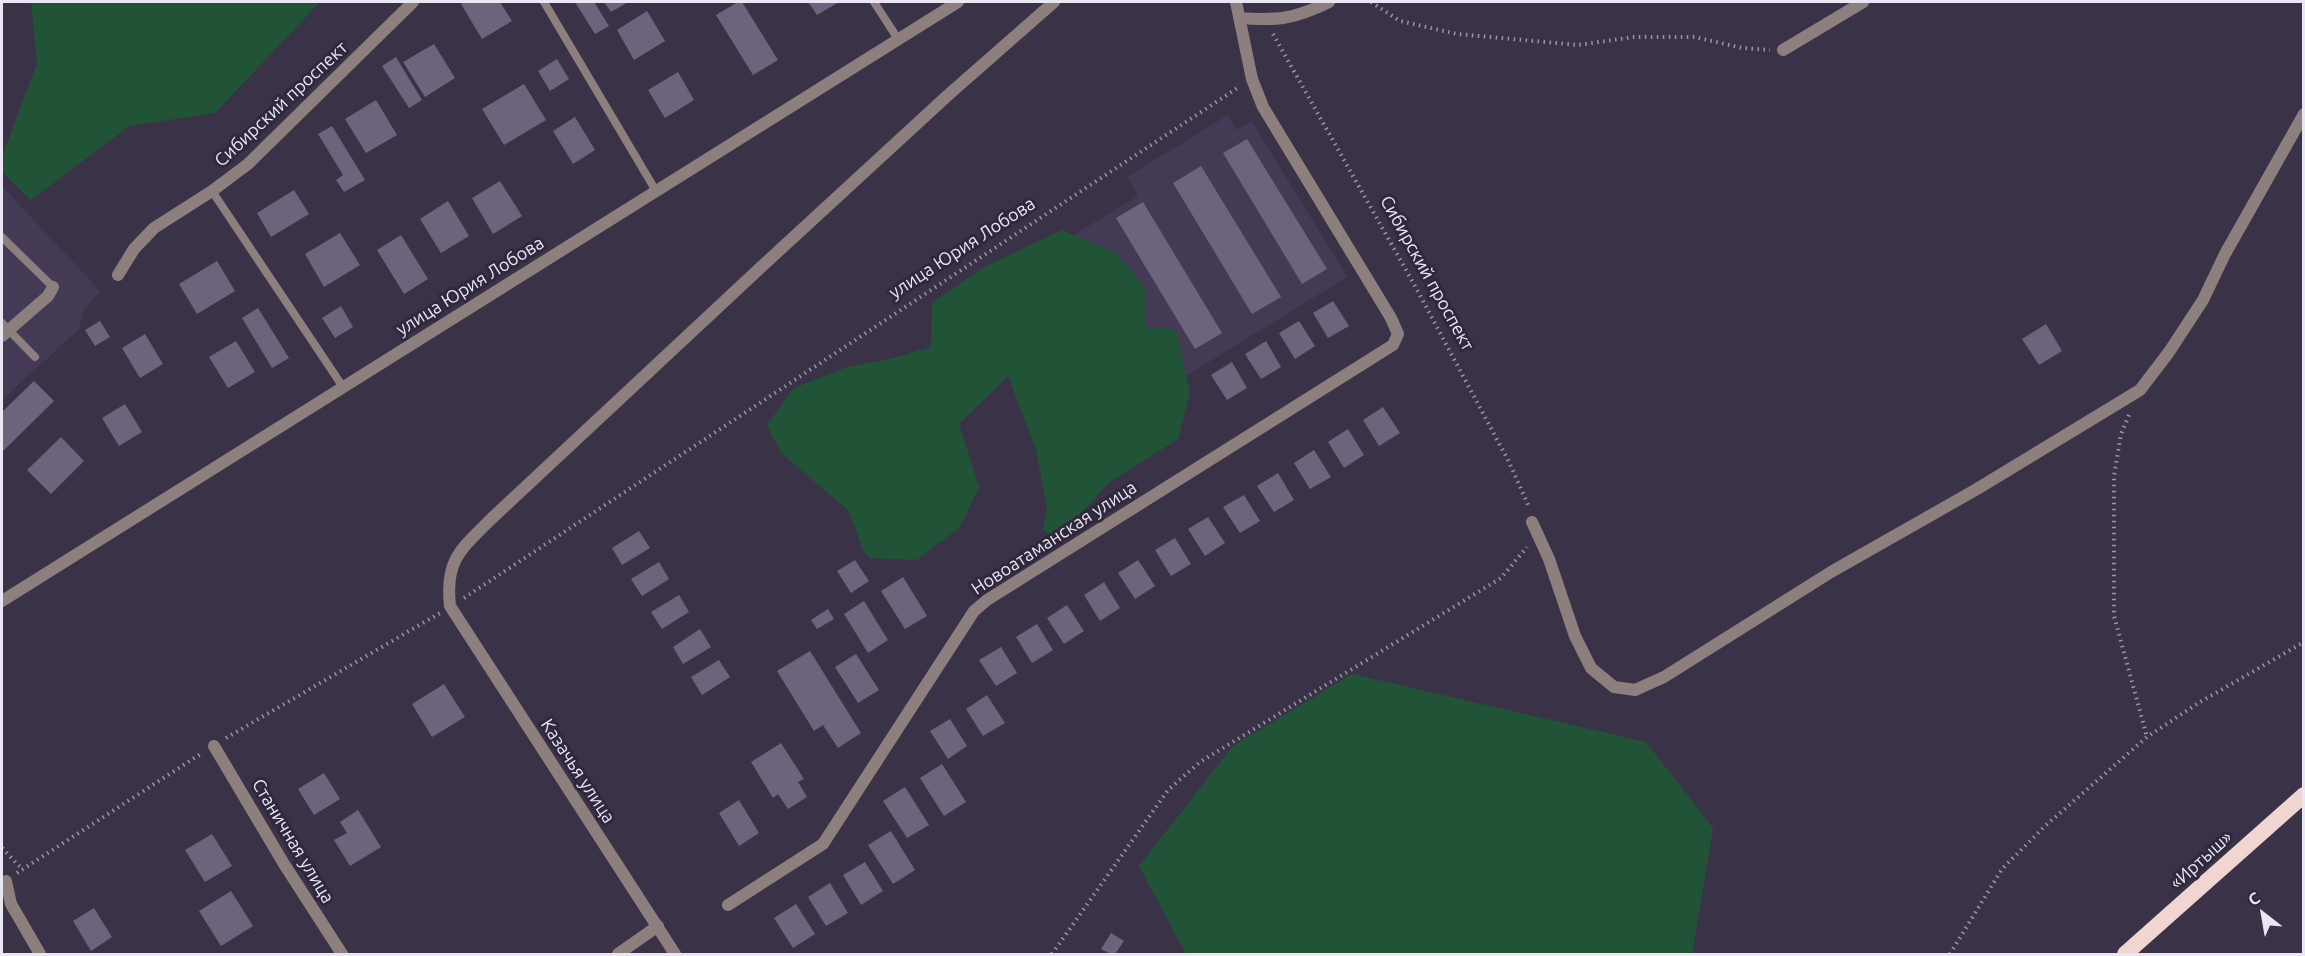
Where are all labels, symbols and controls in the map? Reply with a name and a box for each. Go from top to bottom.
street label: Сибирский проспект [210,37,352,171]
street label: Сибирский проспект [1375,192,1479,354]
street label: улица Юрия Лобова [885,193,1039,303]
street label: улица Юрия Лобова [392,232,548,340]
street label: Новоатаманская улица [967,476,1141,600]
street label: Казачья улица [536,715,620,827]
street label: Станичная улица [247,775,339,907]
street label: «Иртыш» [2165,826,2237,894]
north arrow [2233,884,2293,944]
text: С [2245,888,2263,909]

